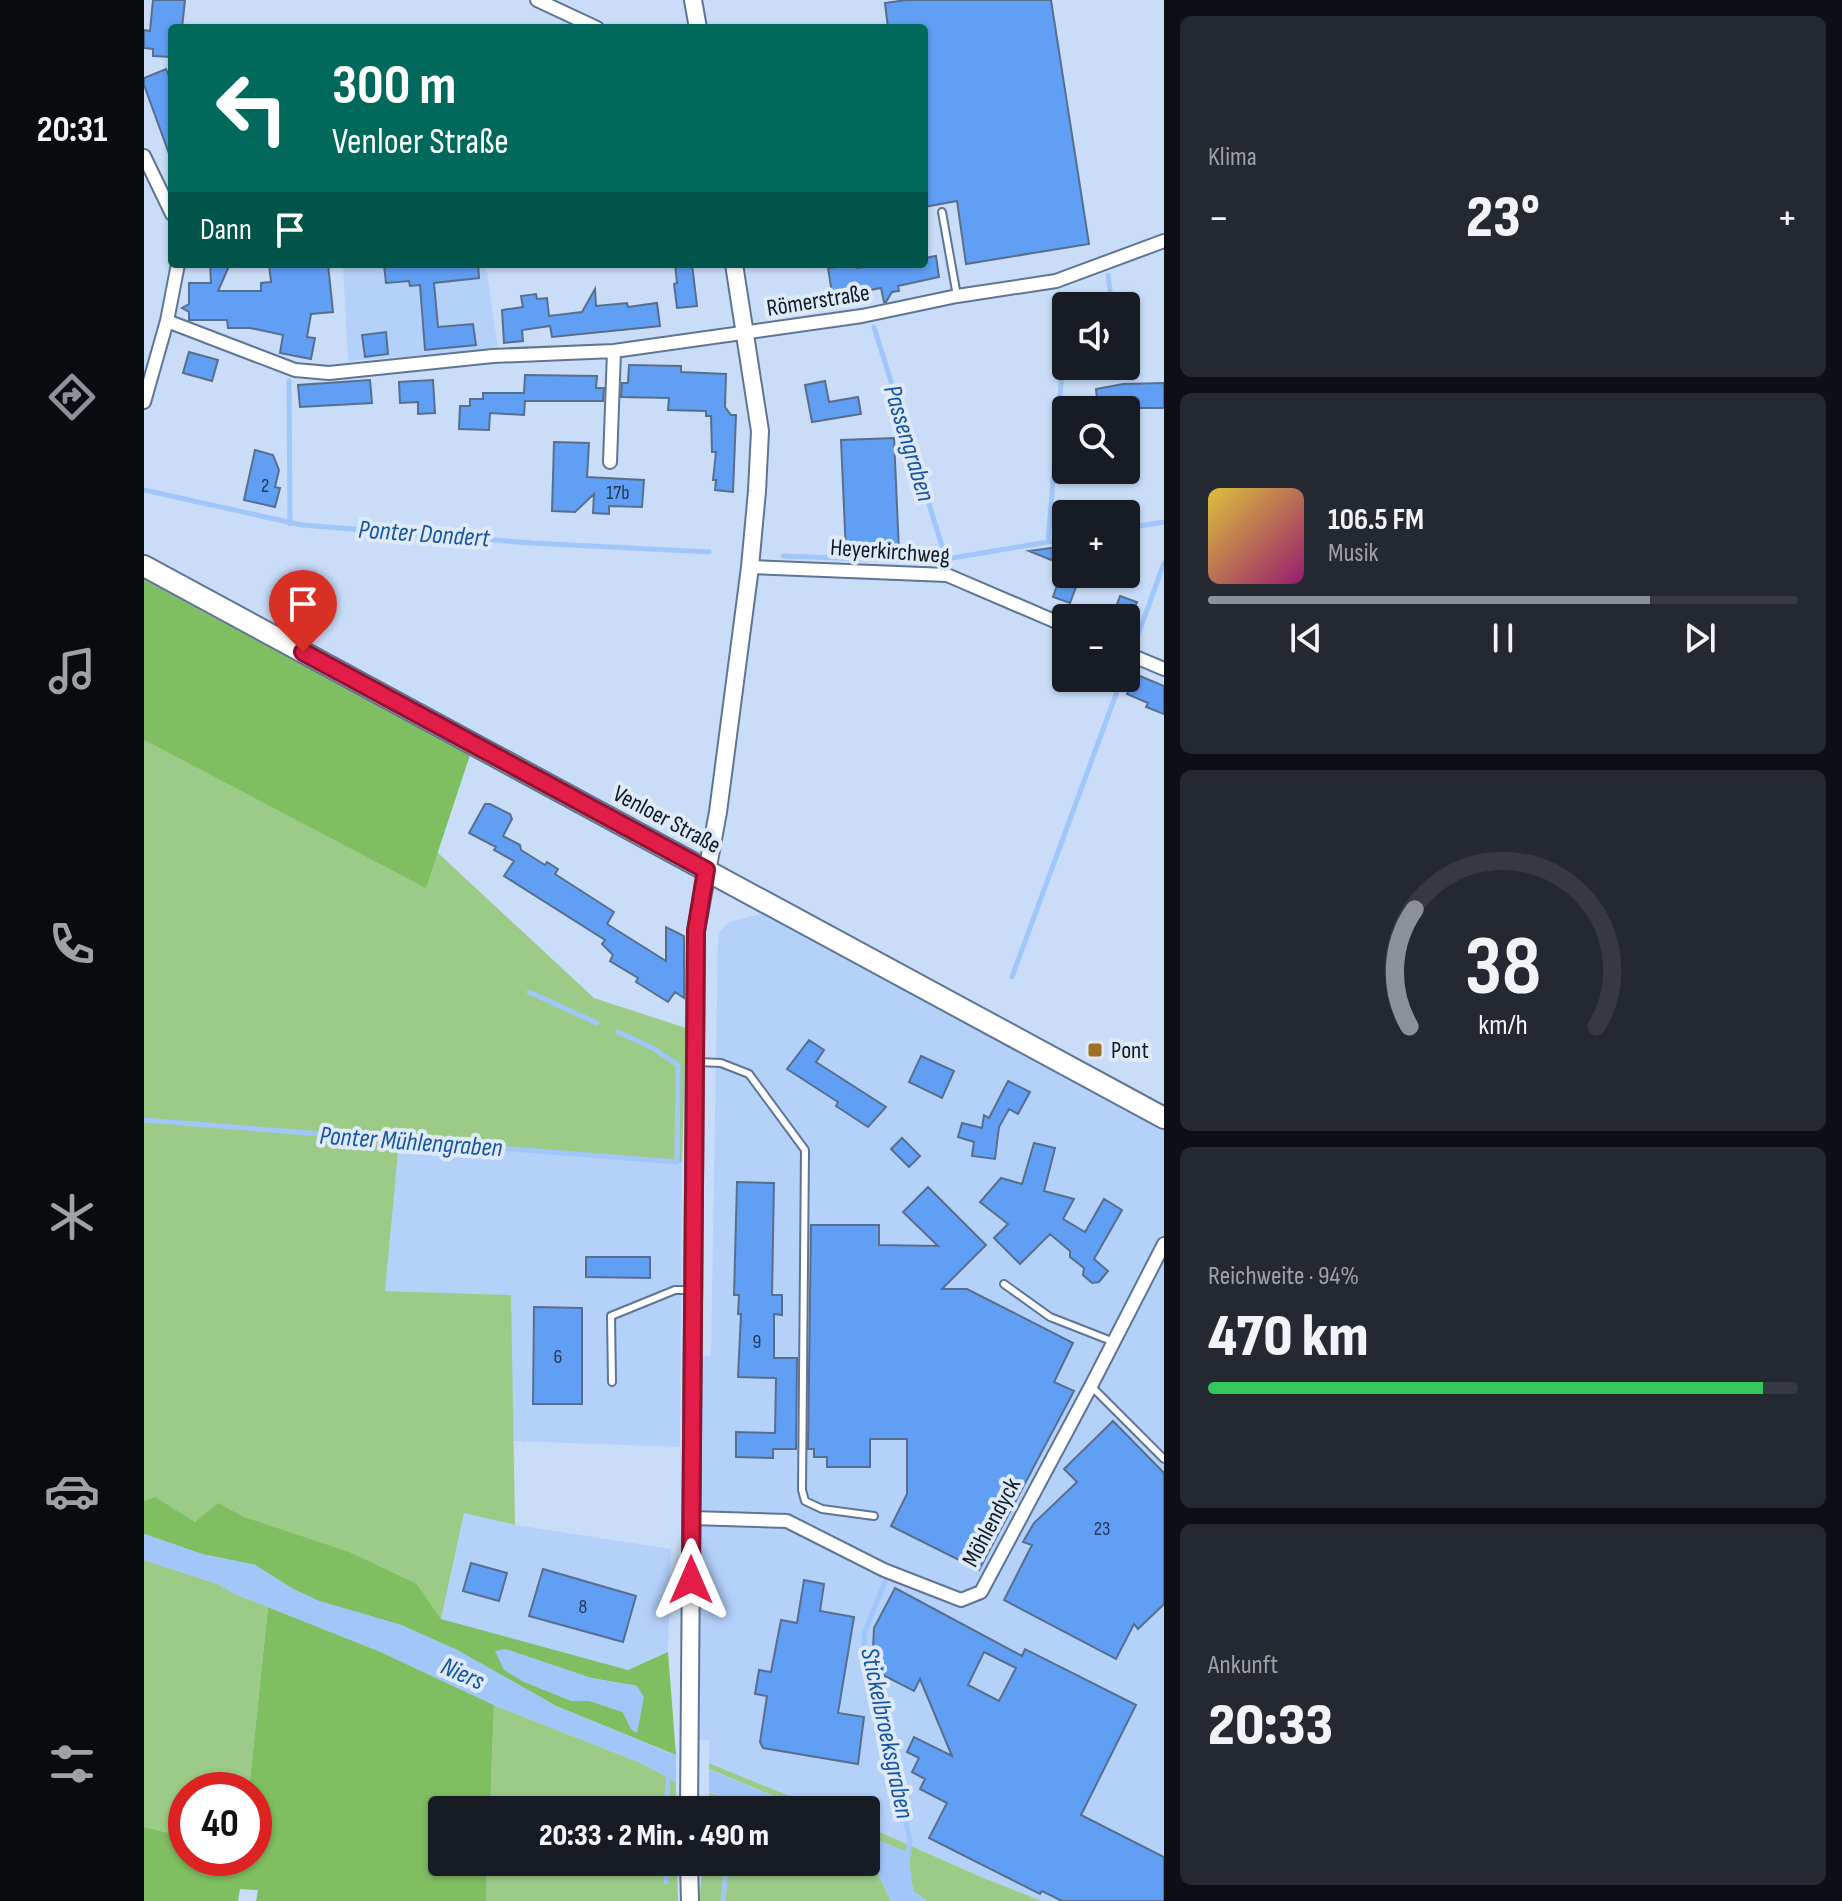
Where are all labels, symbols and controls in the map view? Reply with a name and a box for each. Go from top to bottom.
text: 300 m [332,53,456,120]
icon: left [200,56,304,160]
text: 20:31 [37,109,107,152]
text: Venloer Straße [332,121,509,164]
text: Klima [1208,142,1257,173]
text: 23° [1466,182,1540,254]
text: − [1208,192,1230,245]
text: + [1776,192,1798,245]
icon: arrive [268,208,312,252]
text: Dann [200,212,252,248]
street label: Römerstraße [765,278,872,323]
map controls [1052,292,1140,692]
button: sound [1052,292,1140,380]
icon: directions [44,369,100,425]
water label: Passengraben [876,382,941,505]
button: search [1052,396,1140,484]
house number: 2 [261,474,269,498]
house number: 17b [606,481,630,505]
button: + [1052,500,1140,588]
text: 106.5 FM [1328,502,1424,538]
water label: Ponter Dondert [357,514,492,555]
street label: Heyerkirchweg [829,533,951,570]
text: Musik [1328,538,1378,569]
pin [269,570,337,652]
icon: arrive [281,582,325,626]
button: − [1052,604,1140,692]
icon: previous [1284,616,1328,660]
icon: pause [1481,616,1525,660]
icon: next [1678,616,1722,660]
icon: music [44,643,100,699]
street label: Venloer Straße [608,779,726,860]
icon: phone [44,916,100,972]
text: 38 [1465,917,1541,1017]
text: km/h [1478,1008,1528,1043]
place label: Pont [1111,1036,1149,1065]
marker: Pont [1086,1041,1104,1059]
water label: Ponter Mühlengraben [318,1121,504,1164]
icon: climate [44,1189,100,1245]
text: Reichweite · 94% [1208,1261,1359,1292]
text: 470 km [1208,1301,1369,1373]
house number: 9 [753,1330,761,1354]
house number: 6 [554,1345,562,1369]
icon: car [44,1463,100,1519]
street label: Möhlendyck [956,1473,1027,1572]
house number: 23 [1094,1517,1110,1541]
position arrow [649,1538,733,1622]
house number: 8 [579,1595,587,1619]
water label: Stickelbroeksgraben [853,1645,920,1822]
text: Ankunft [1208,1650,1278,1681]
water label: Niers [436,1651,489,1698]
text: 20:33 [1208,1690,1333,1762]
icon: filters [44,1736,100,1792]
speed limit sign: 40 [168,1772,272,1876]
text: 20:33 · 2 Min. · 490 m [539,1818,769,1854]

